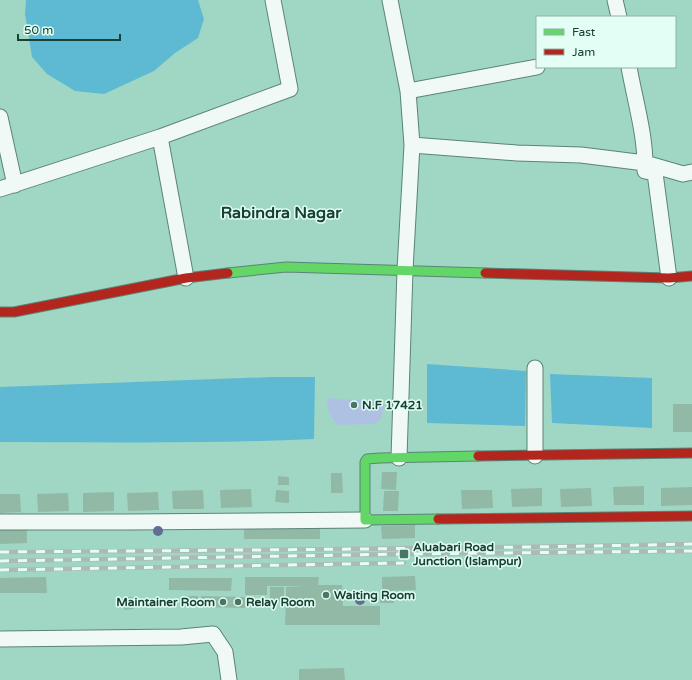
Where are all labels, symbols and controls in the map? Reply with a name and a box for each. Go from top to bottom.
scale bar [18,16,120,42]
legend [536,16,676,68]
text: 50 m [24,23,53,37]
text: Fast [572,25,596,39]
text: Jam [572,45,595,59]
district label: Rabindra Nagar [221,203,342,223]
place label: N.F 17421 [362,398,423,412]
marker: N.F 17421 [349,400,359,410]
place label: Aluabari Road Junction (Islampur) [412,540,522,569]
marker: Aluabari Road Junction (Islampur) [398,548,410,560]
place label: Waiting Room [334,588,415,603]
marker: Waiting Room [321,590,331,600]
place label: Maintainer Room [116,595,215,609]
place label: Relay Room [246,595,315,610]
marker: Maintainer Room [218,597,228,607]
marker: Relay Room [233,597,243,607]

